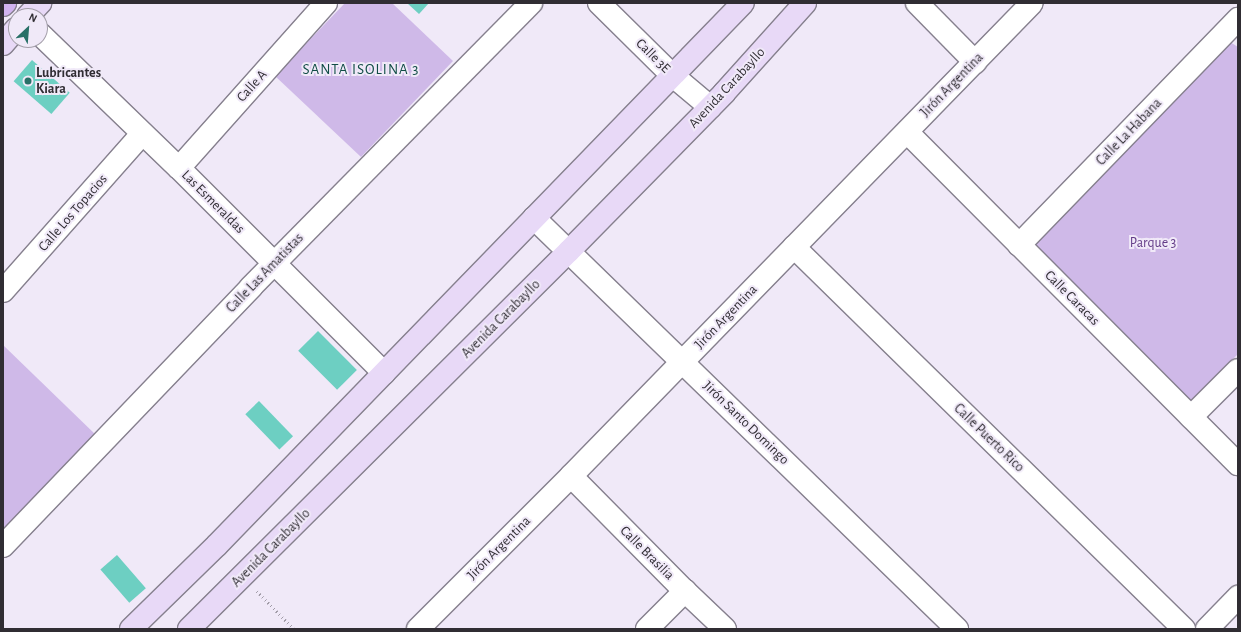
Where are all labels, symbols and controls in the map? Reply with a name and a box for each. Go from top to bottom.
north arrow [8,8,48,48]
text: N [27,11,39,24]
street label: Calle 3E [632,35,674,77]
street label: Avenida Carabayllo [685,44,769,132]
street label: Jirón Argentina [917,49,987,121]
district label: SANTA ISOLINA 3 [303,61,419,79]
place label: Lubricantes Kiara [36,65,101,98]
street label: Calle A [233,66,271,106]
marker: Lubricantes Kiara [23,76,33,86]
street label: Calle La Habana [1093,95,1165,169]
street label: Las Esmeraldas [178,167,248,237]
street label: Calle Los Topacios [35,171,111,255]
street label: Calle Las Amatistas [223,230,307,316]
park label: Parque 3 [1130,235,1176,251]
street label: Calle Caracas [1041,267,1103,329]
street label: Avenida Carabayllo [458,276,544,362]
street label: Jirón Argentina [691,281,761,353]
street label: Jirón Santo Domingo [699,378,793,468]
street label: Calle Puerto Rico [950,400,1028,476]
street label: Avenida Carabayllo [228,505,314,591]
street label: Jirón Argentina [464,513,534,583]
street label: Calle Brasilia [616,522,678,584]

